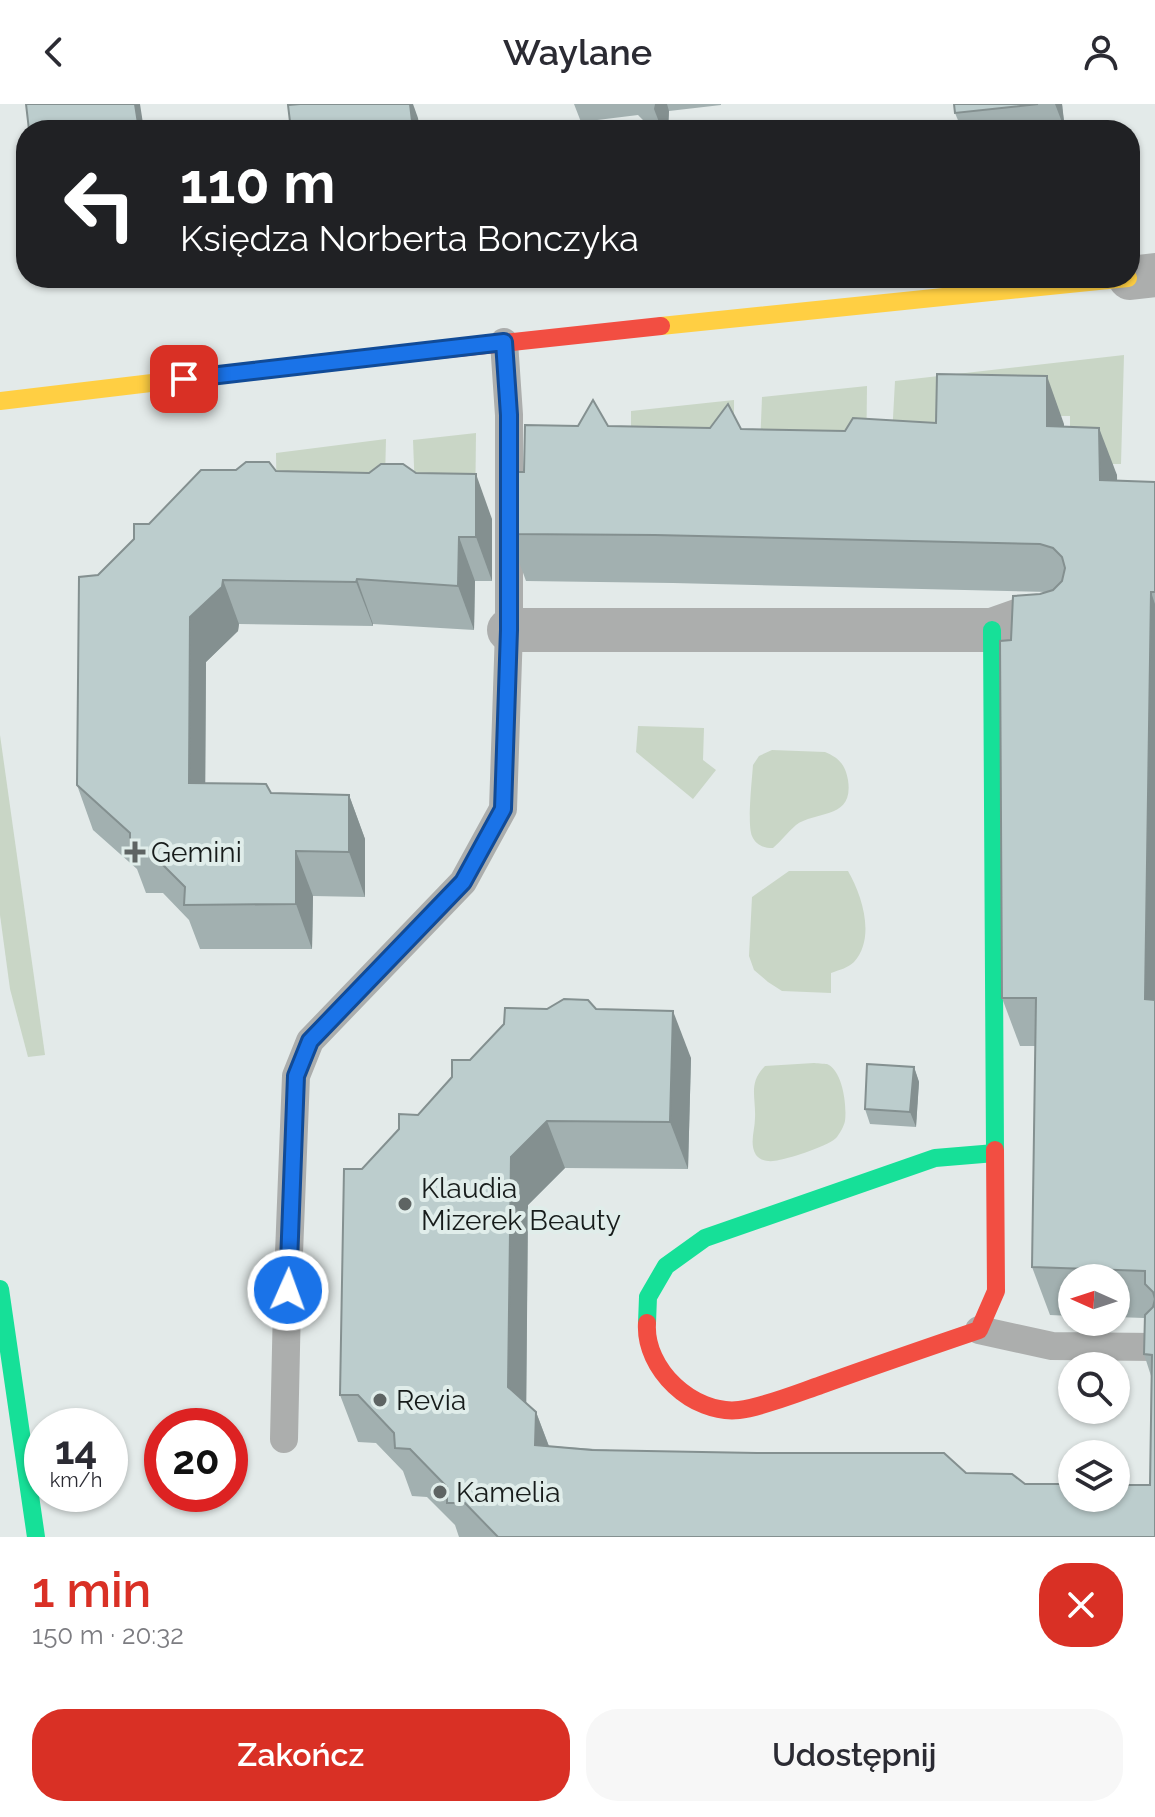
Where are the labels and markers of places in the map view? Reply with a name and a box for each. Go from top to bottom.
pin [150,345,218,413]
place label: Gemini [151,836,242,869]
marker: Gemini [126,843,144,861]
place label: Klaudia Mizerek Beauty [421,1172,621,1237]
marker: Klaudia Mizerek Beauty [396,1195,414,1213]
place label: Revia [396,1384,466,1417]
marker: Revia [371,1391,389,1409]
place label: Kamelia [456,1476,560,1509]
marker: Kamelia [431,1483,449,1501]

